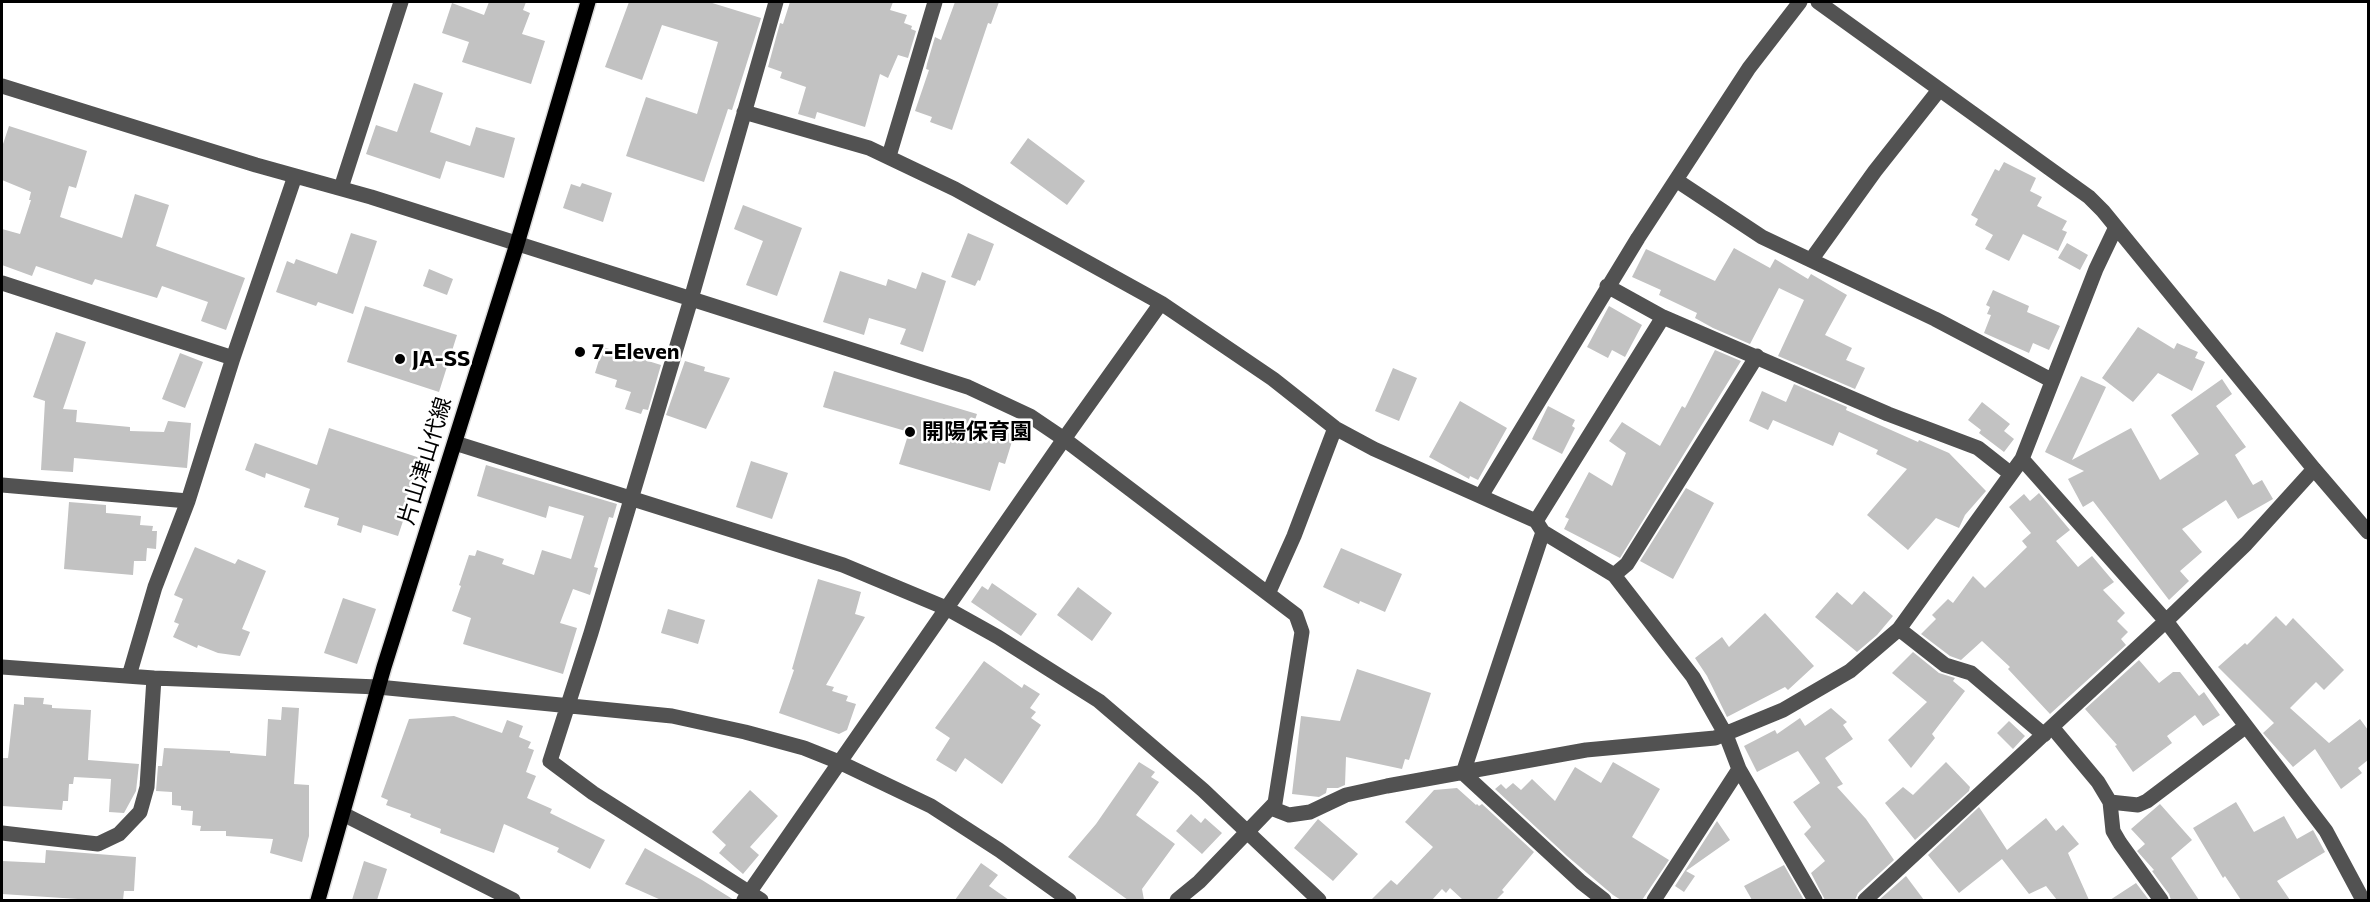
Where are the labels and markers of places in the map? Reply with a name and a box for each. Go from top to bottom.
place label: 7-Eleven [592,339,680,365]
marker: 7-Eleven [573,345,587,359]
place label: JA-SS [412,346,470,372]
marker: JA-SS [393,352,407,366]
place label: 開陽保育園 [922,419,1032,445]
marker: 開陽保育園 [903,425,917,439]

